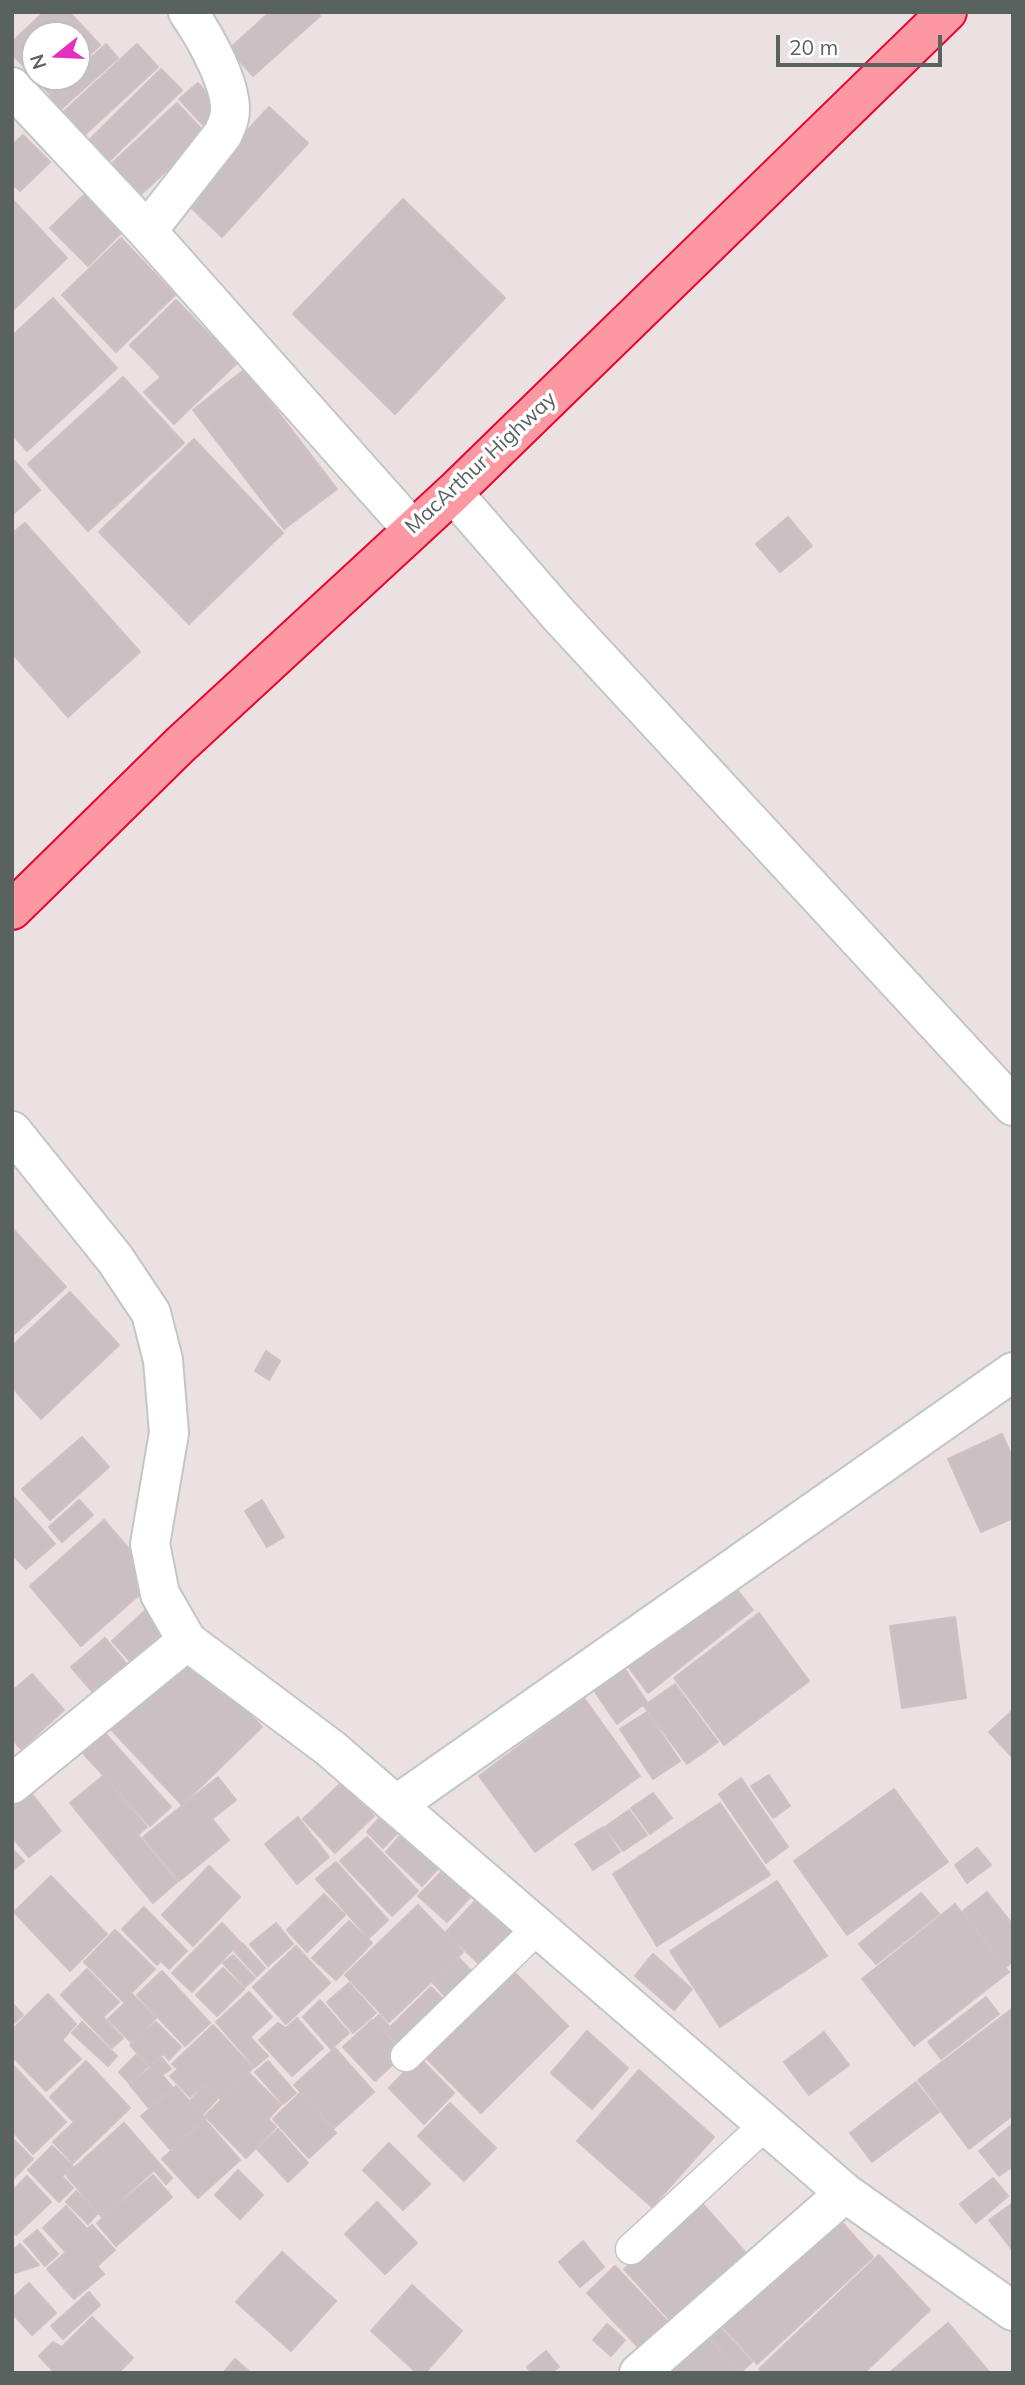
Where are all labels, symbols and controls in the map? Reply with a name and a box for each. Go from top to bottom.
north arrow [21,21,91,91]
scale bar [780,21,946,65]
text: 20 m [789,34,838,60]
text: N [24,51,52,72]
street label: MacArthur Highway [400,387,562,539]

